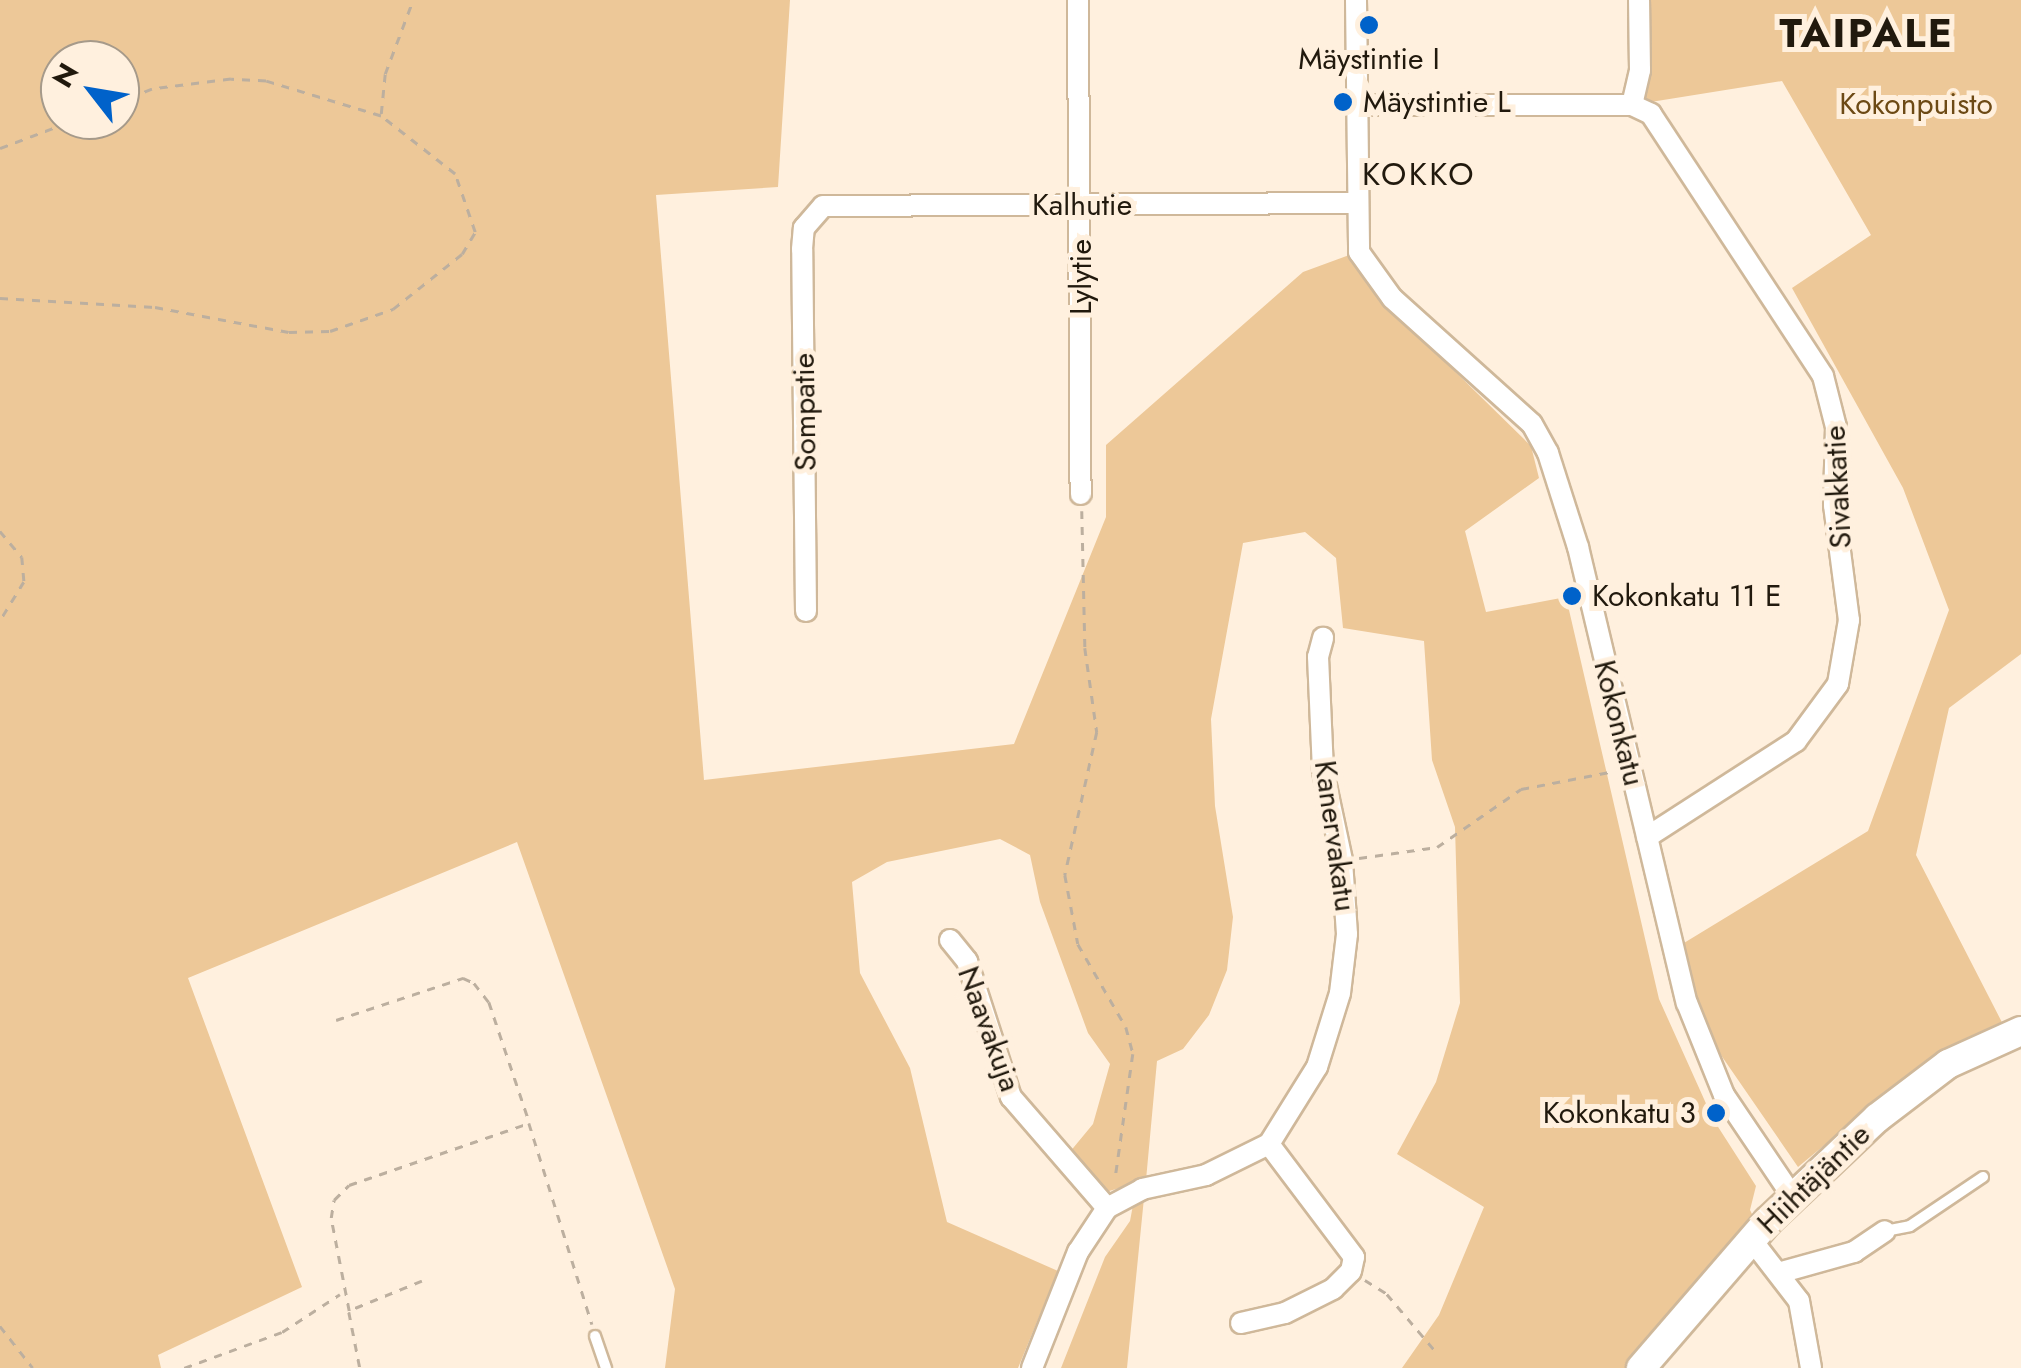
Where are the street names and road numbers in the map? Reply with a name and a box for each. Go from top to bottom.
street label: Kalhutie [1032,187,1132,223]
street label: Lylytie [1063,239,1099,315]
street label: Sompatie [786,353,824,471]
street label: Sivakkatie [1817,425,1859,549]
street label: Kokonkatu [1586,657,1652,789]
street label: Kanervakatu [1307,758,1363,914]
street label: Naavakuja [950,962,1028,1096]
street label: Hiihtäjäntie [1750,1116,1878,1242]

